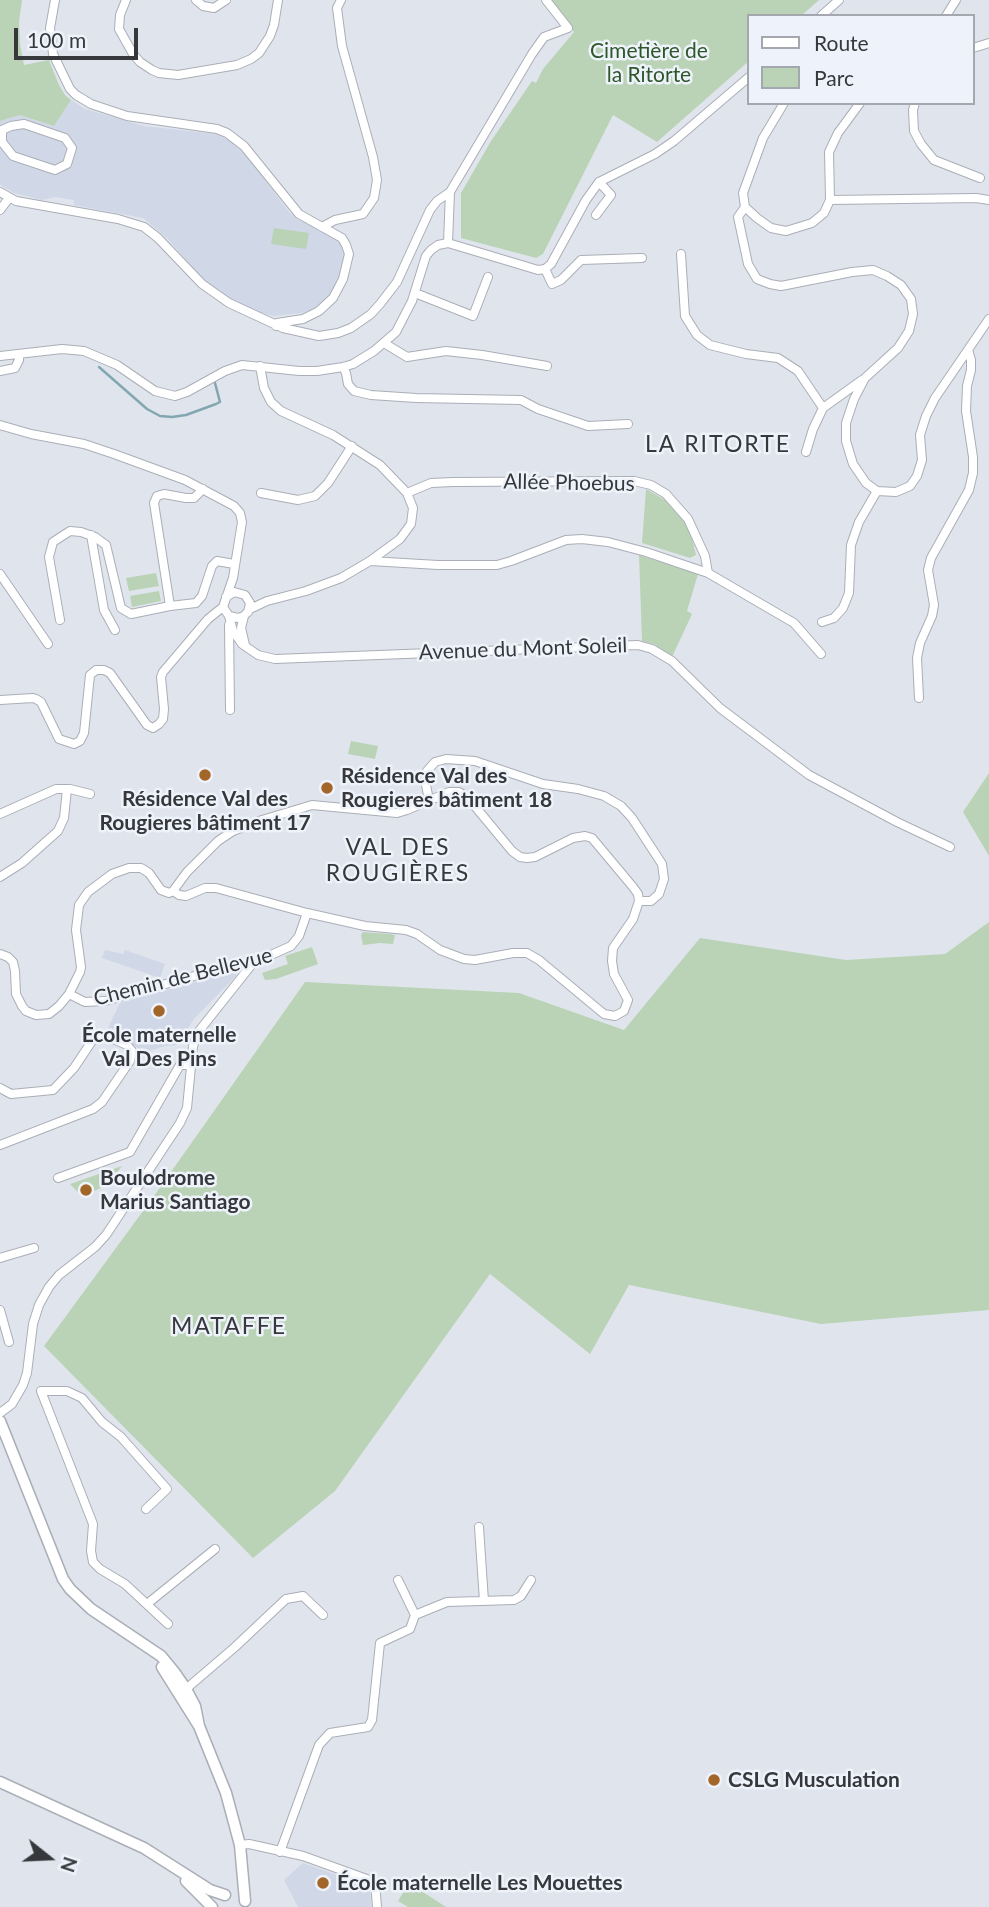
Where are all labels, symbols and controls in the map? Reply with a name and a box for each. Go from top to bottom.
scale bar [18,14,142,58]
legend [748,14,975,105]
text: 100 m [27,27,86,52]
text: Route [814,30,869,55]
park label: Cimetière de la Ritorte [590,38,708,88]
text: Parc [814,65,854,90]
district label: LA RITORTE [646,431,790,459]
street label: Allée Phoebus [503,469,635,497]
street label: Avenue du Mont Soleil [418,633,628,665]
place label: Résidence Val des Rougieres bâtiment 18 [341,763,552,813]
marker: Résidence Val des Rougieres bâtiment 17 [197,767,213,783]
marker: Résidence Val des Rougieres bâtiment 18 [319,780,335,796]
place label: Résidence Val des Rougieres bâtiment 17 [99,786,311,836]
district label: VAL DES ROUGIÈRES [327,834,469,888]
street label: Chemin de Bellevue [91,943,275,1011]
marker: École maternelle Val Des Pins [151,1003,167,1019]
place label: École maternelle Val Des Pins [82,1022,236,1072]
place label: Boulodrome Marius Santiago [100,1165,250,1215]
marker: Boulodrome Marius Santiago [78,1182,94,1198]
district label: MATAFFE [172,1313,286,1341]
place label: CSLG Musculation [728,1767,900,1793]
marker: CSLG Musculation [706,1772,722,1788]
north arrow [14,1823,84,1893]
text: N [56,1854,83,1875]
place label: École maternelle Les Mouettes [337,1870,622,1896]
marker: École maternelle Les Mouettes [315,1875,331,1891]

